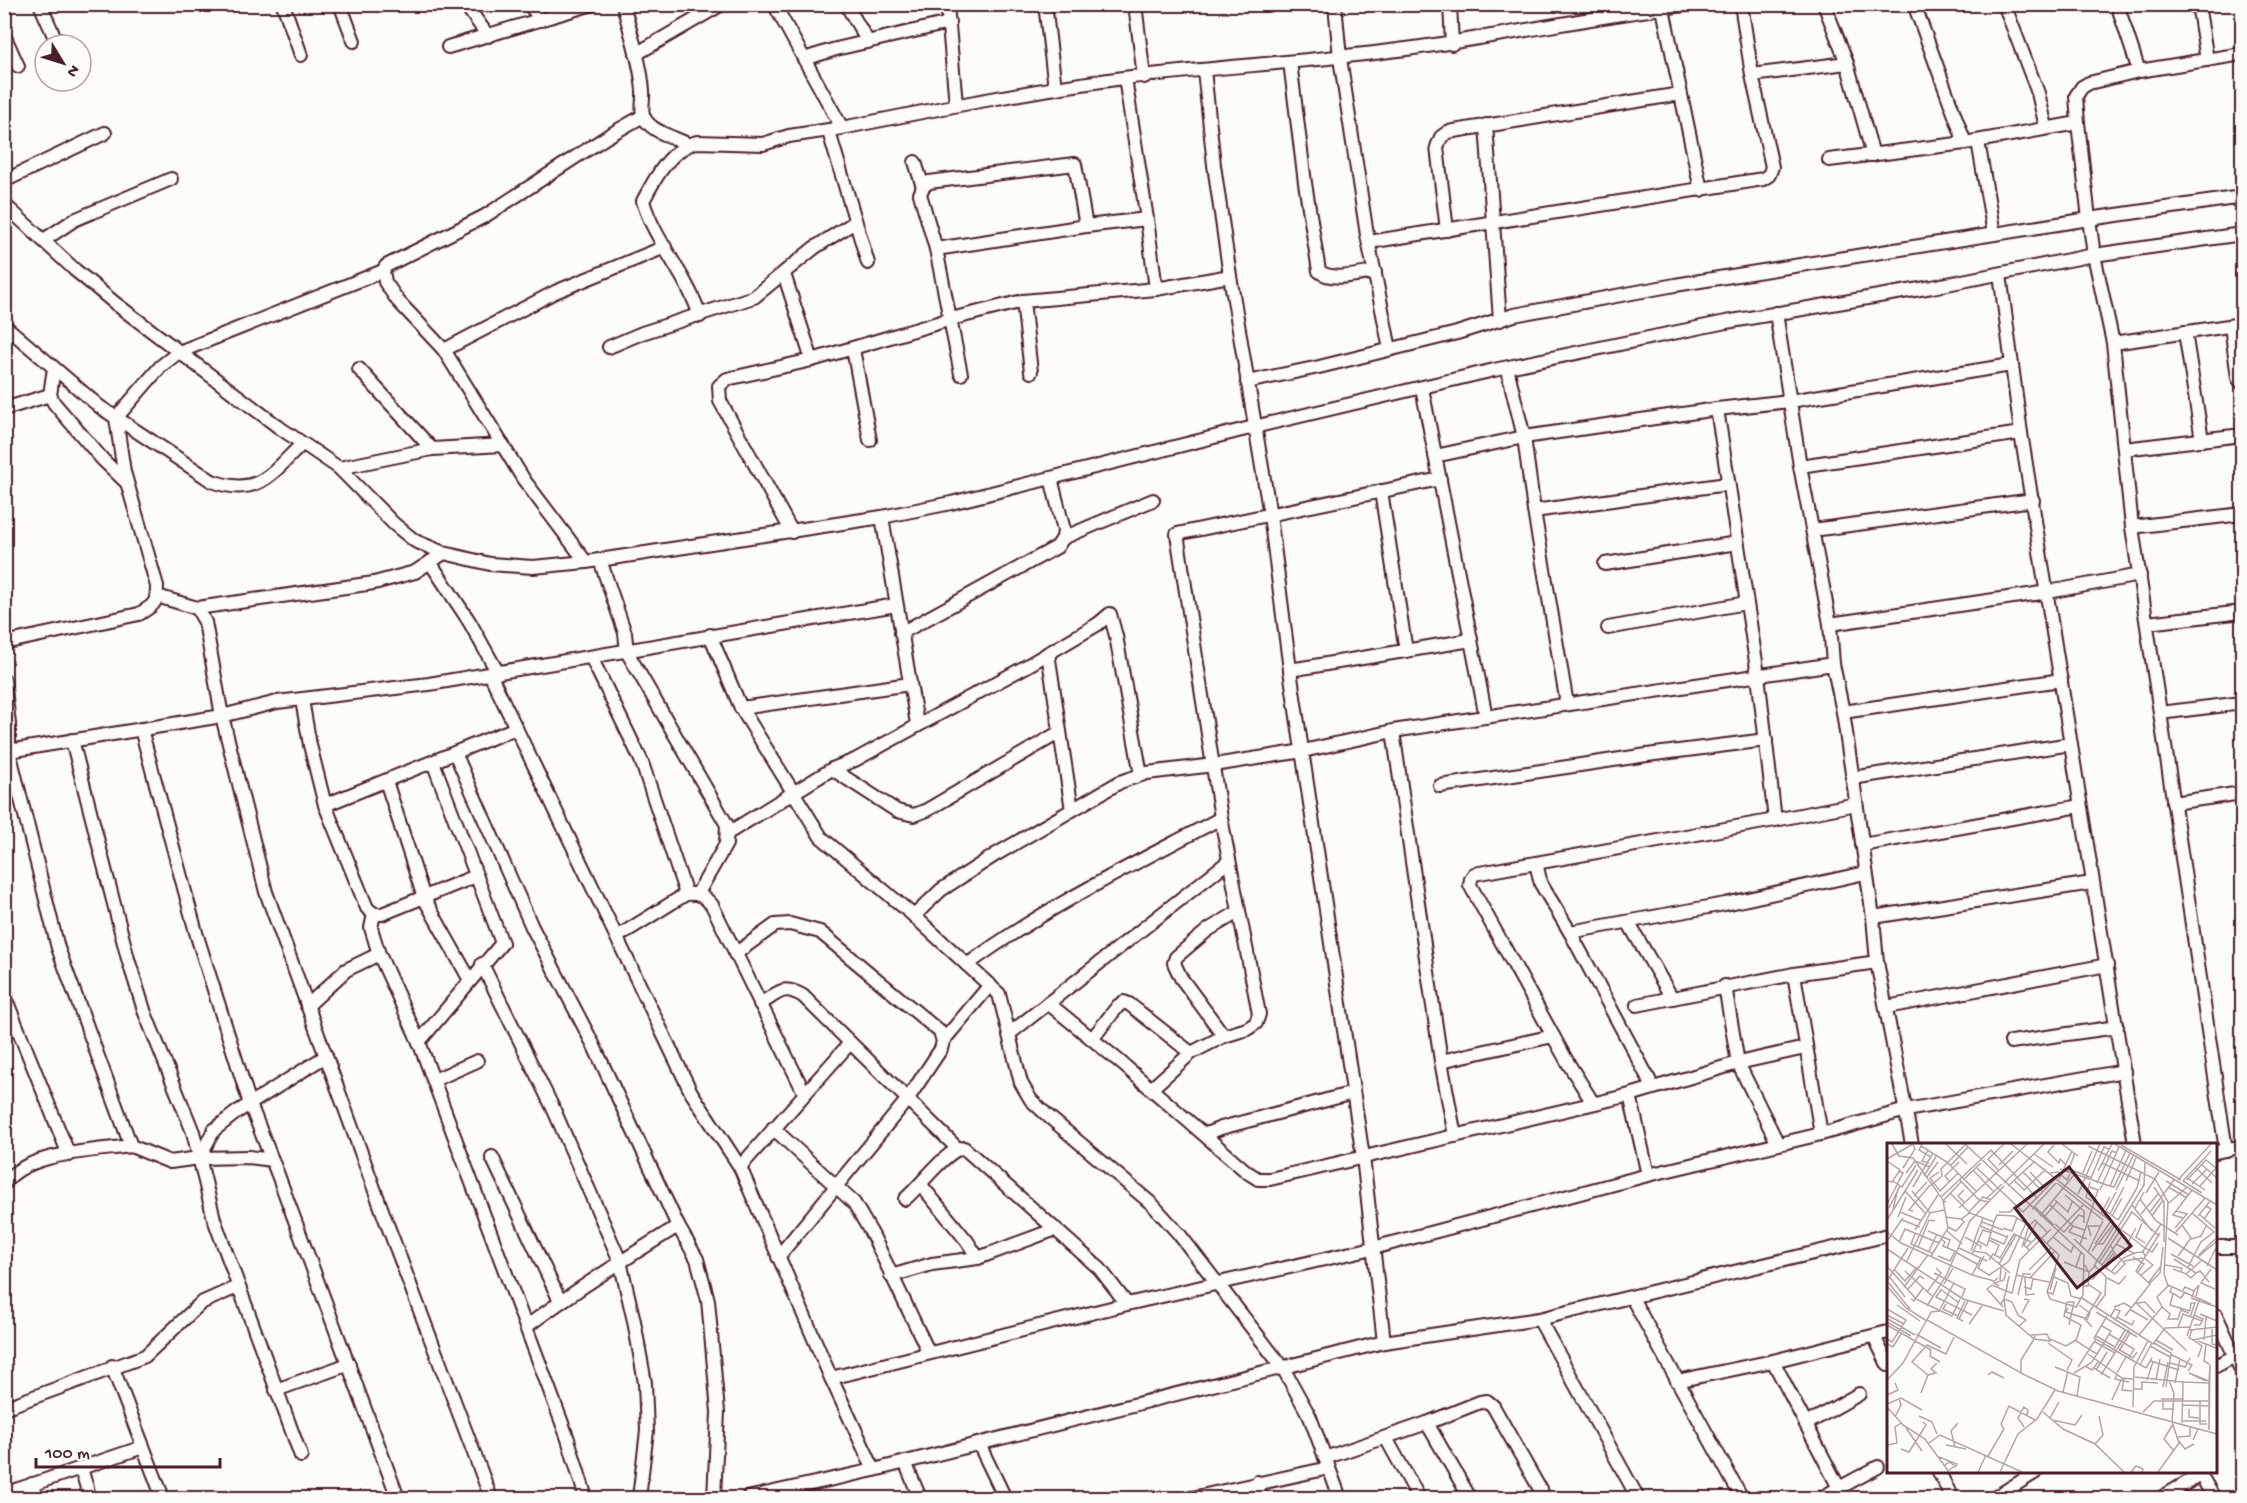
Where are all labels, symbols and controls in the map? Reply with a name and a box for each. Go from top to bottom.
north arrow [33,33,93,93]
text: N [61,60,83,80]
inset map [1887,1143,2217,1473]
scale bar [36,1431,220,1469]
text: 100 m [44,1444,90,1465]

